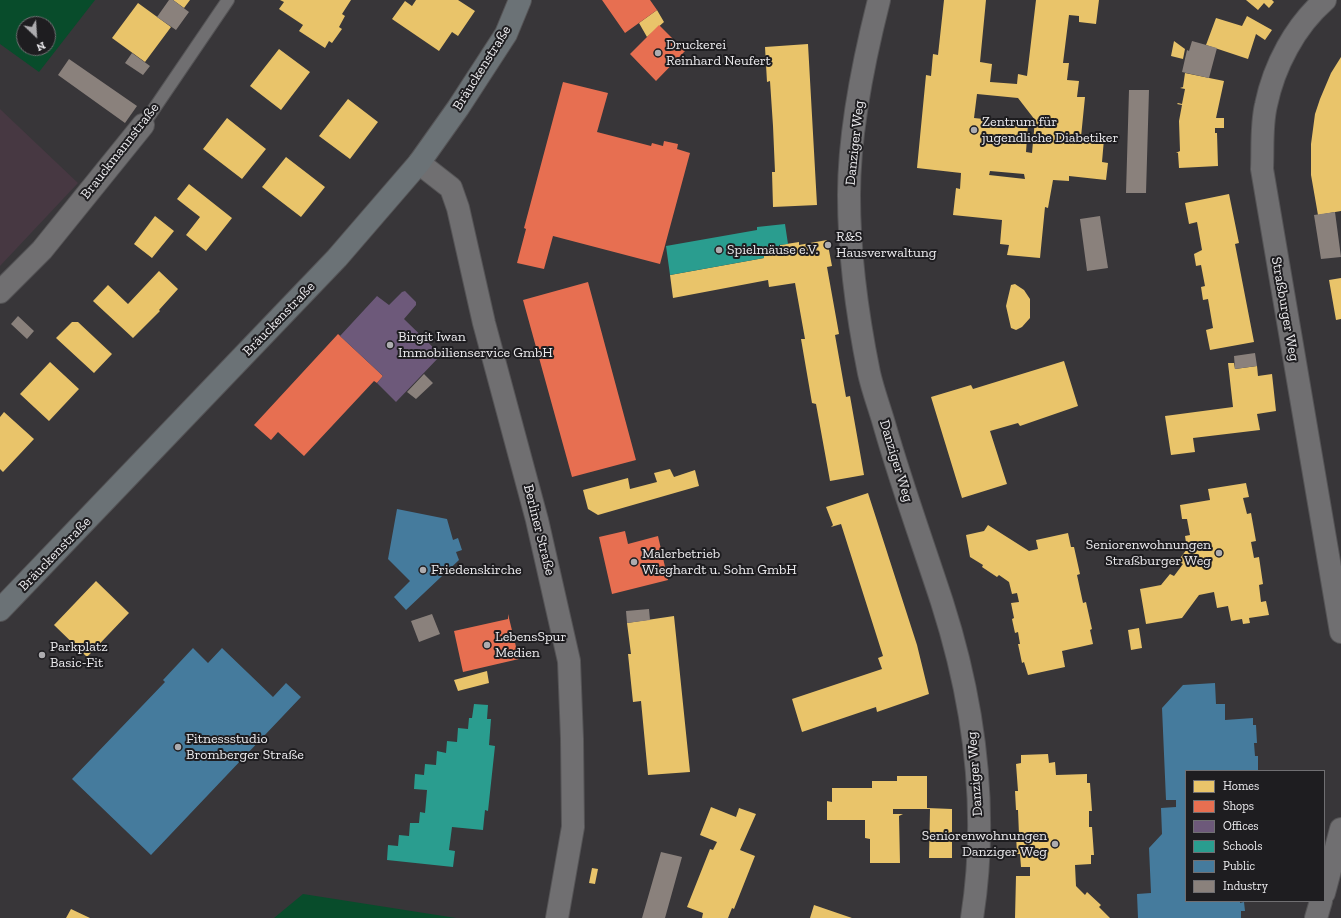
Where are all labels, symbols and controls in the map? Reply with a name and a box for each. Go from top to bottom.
north arrow [16,16,56,56]
street label: Bräuckenstraße [449,23,515,113]
place label: Druckerei Reinhard Neufert [666,37,771,70]
text: N [34,39,47,54]
marker: Druckerei Reinhard Neufert [653,48,663,58]
street label: Brauckmannstraße [77,100,163,202]
street label: Danziger Weg [842,100,868,186]
place label: Zentrum für jugendliche Diabetiker [982,114,1118,146]
marker: Zentrum für jugendliche Diabetiker [969,125,979,135]
place label: R&S Hausverwaltung [836,229,936,262]
marker: R&S Hausverwaltung [823,240,833,250]
place label: Spielmäuse e.V. [727,242,818,258]
marker: Spielmäuse e.V. [714,245,724,255]
street label: Straßburger Weg [1268,256,1302,362]
street label: Bräuckenstraße [239,278,319,360]
place label: Birgit Iwan Immobilienservice GmbH [398,329,553,362]
marker: Birgit Iwan Immobilienservice GmbH [385,340,395,350]
street label: Danziger Weg [876,418,916,504]
street label: Berliner Straße [520,483,558,577]
street label: Bräuckenstraße [15,513,95,595]
place label: Seniorenwohnungen Straßburger Weg [1086,537,1211,570]
place label: Malerbetrieb Wieghardt u. Sohn GmbH [642,546,797,578]
marker: Seniorenwohnungen Straßburger Weg [1214,548,1224,558]
marker: Malerbetrieb Wieghardt u. Sohn GmbH [629,557,639,567]
place label: Friedenskirche [431,562,522,578]
marker: Friedenskirche [418,565,428,575]
place label: LebensSpur Medien [495,629,566,662]
place label: Parkplatz Basic-Fit [50,639,108,672]
marker: LebensSpur Medien [482,640,492,650]
marker: Parkplatz Basic-Fit [37,650,47,660]
place label: Fitnessstudio Bromberger Straße [186,731,304,764]
street label: Danziger Weg [964,731,986,817]
marker: Fitnessstudio Bromberger Straße [173,742,183,752]
legend [1185,770,1325,902]
text: Homes [1223,779,1259,793]
text: Shops [1223,799,1254,813]
text: Offices [1223,819,1259,833]
place label: Seniorenwohnungen Danziger Weg [922,828,1047,860]
marker: Seniorenwohnungen Danziger Weg [1050,839,1060,849]
text: Schools [1223,839,1262,853]
text: Public [1223,859,1255,873]
text: Industry [1223,879,1268,893]

